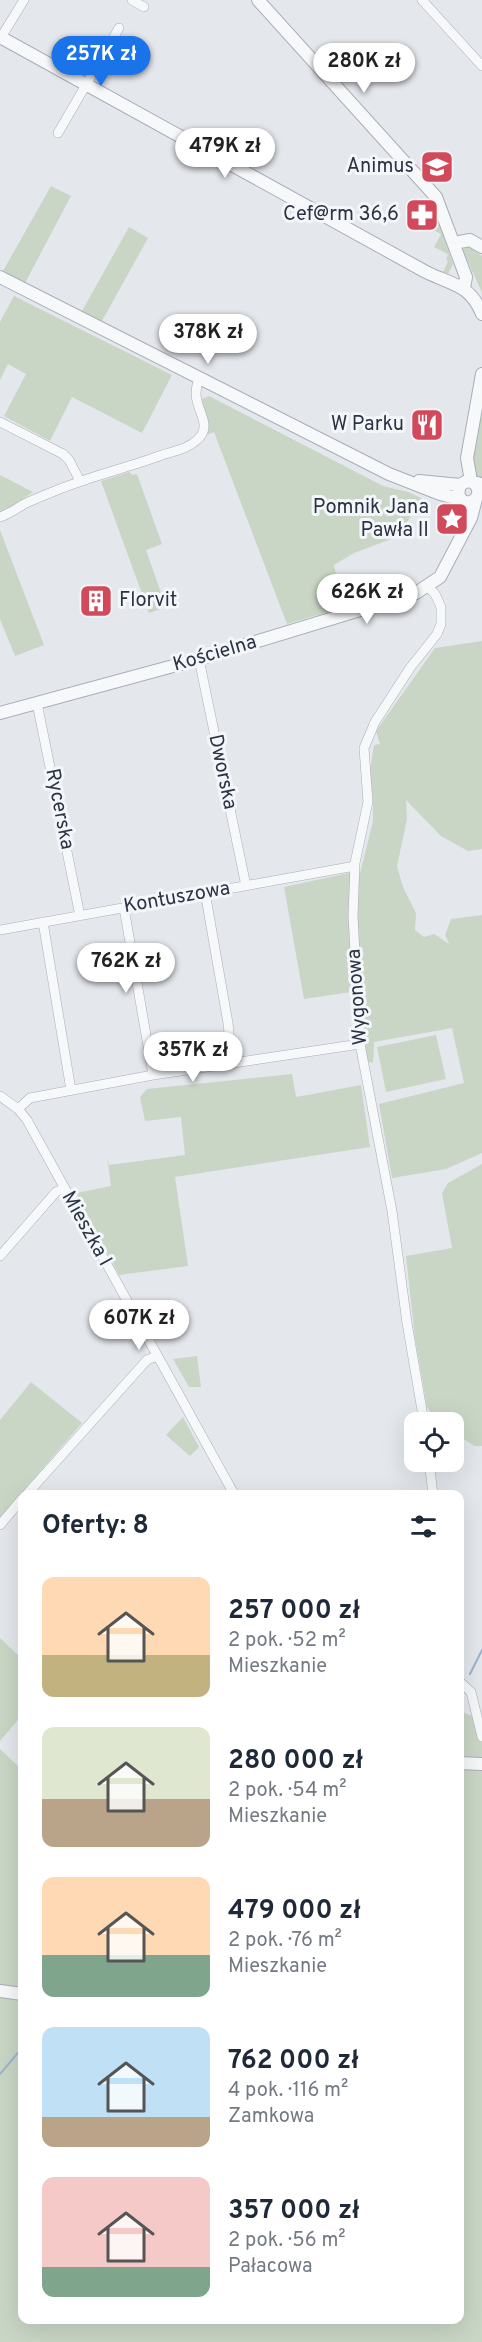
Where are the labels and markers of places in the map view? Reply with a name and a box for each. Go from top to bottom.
pin: 257K zł [46,36,156,87]
pin: 280K zł [309,43,419,94]
pin: 479K zł [170,128,280,179]
school or university icon: Animus [419,149,455,185]
place label: Animus [347,154,414,180]
pharmacy icon: Cef@rm 36,6 [404,197,440,233]
place label: Cef@rm 36,6 [283,202,399,228]
pin: 378K zł [153,314,263,365]
restaurant icon: W Parku [409,407,445,443]
place label: W Parku [331,412,404,438]
place label: Pomnik Jana Pawła II [313,495,429,544]
place icon: Pomnik Jana Pawła II [434,501,470,537]
pin: 626K zł [312,574,422,625]
building icon: Florvit [78,583,114,619]
place label: Florvit [119,588,177,614]
pin: 762K zł [71,943,181,994]
pin: 357K zł [138,1032,248,1083]
pin: 607K zł [84,1300,194,1351]

